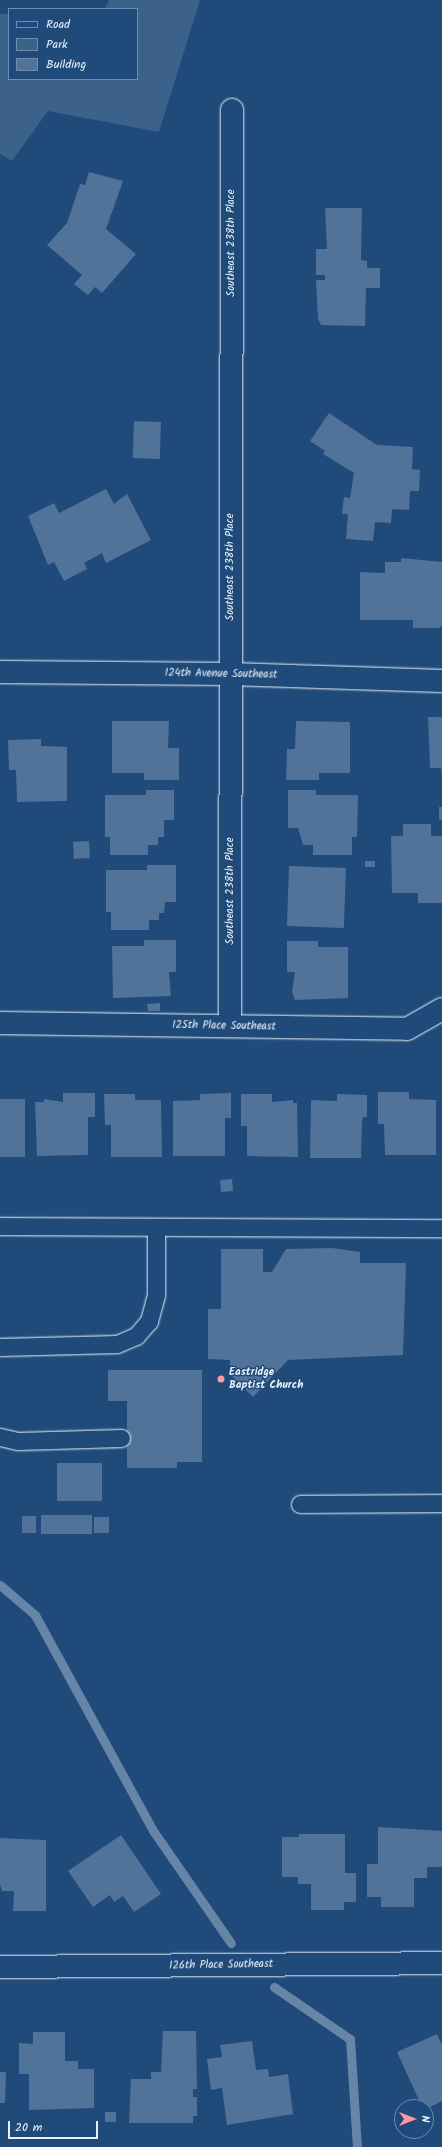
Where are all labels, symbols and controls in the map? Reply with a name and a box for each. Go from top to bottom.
legend [8,8,138,80]
text: Road [46,15,70,34]
text: Park [46,35,68,54]
text: Building [46,55,86,74]
street label: Southeast 238th Place [224,189,238,297]
street label: Southeast 238th Place [223,513,237,621]
street label: 124th Avenue Southeast [165,666,277,682]
street label: Southeast 238th Place [223,837,237,945]
street label: 125th Place Southeast [172,1018,276,1034]
place label: Eastridge Baptist Church [229,1366,303,1392]
marker: Eastridge Baptist Church [216,1374,226,1384]
street label: 126th Place Southeast [169,1957,273,1973]
north arrow [394,2099,434,2139]
scale bar [10,2113,100,2139]
text: N [416,2116,434,2122]
text: 20 m [15,2118,42,2137]

